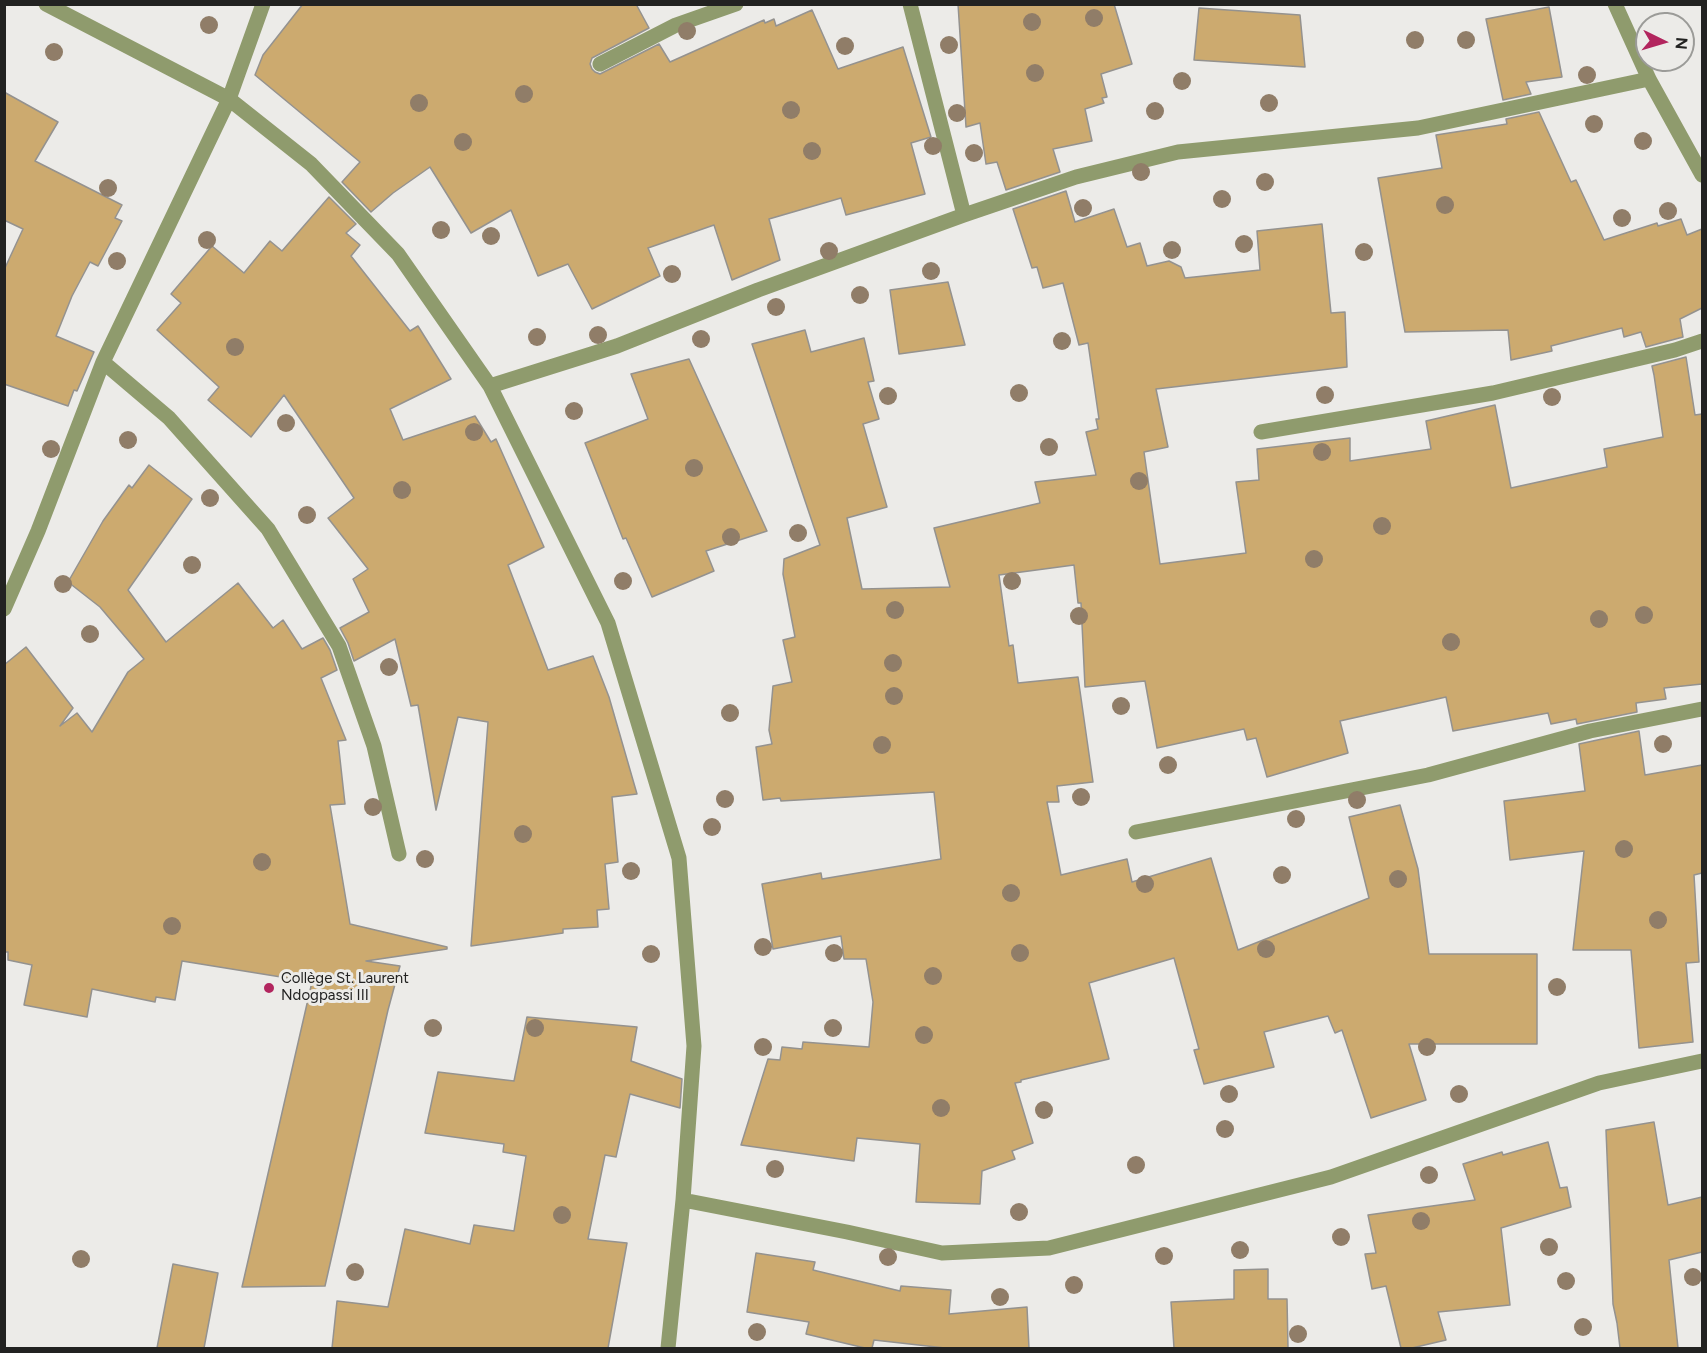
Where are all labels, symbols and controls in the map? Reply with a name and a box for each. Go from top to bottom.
north arrow [1635,12,1695,72]
text: N [1671,36,1691,50]
place label: Collège St. Laurent Ndogpassi III [281,970,409,1005]
marker: Collège St. Laurent Ndogpassi III [262,981,276,995]

